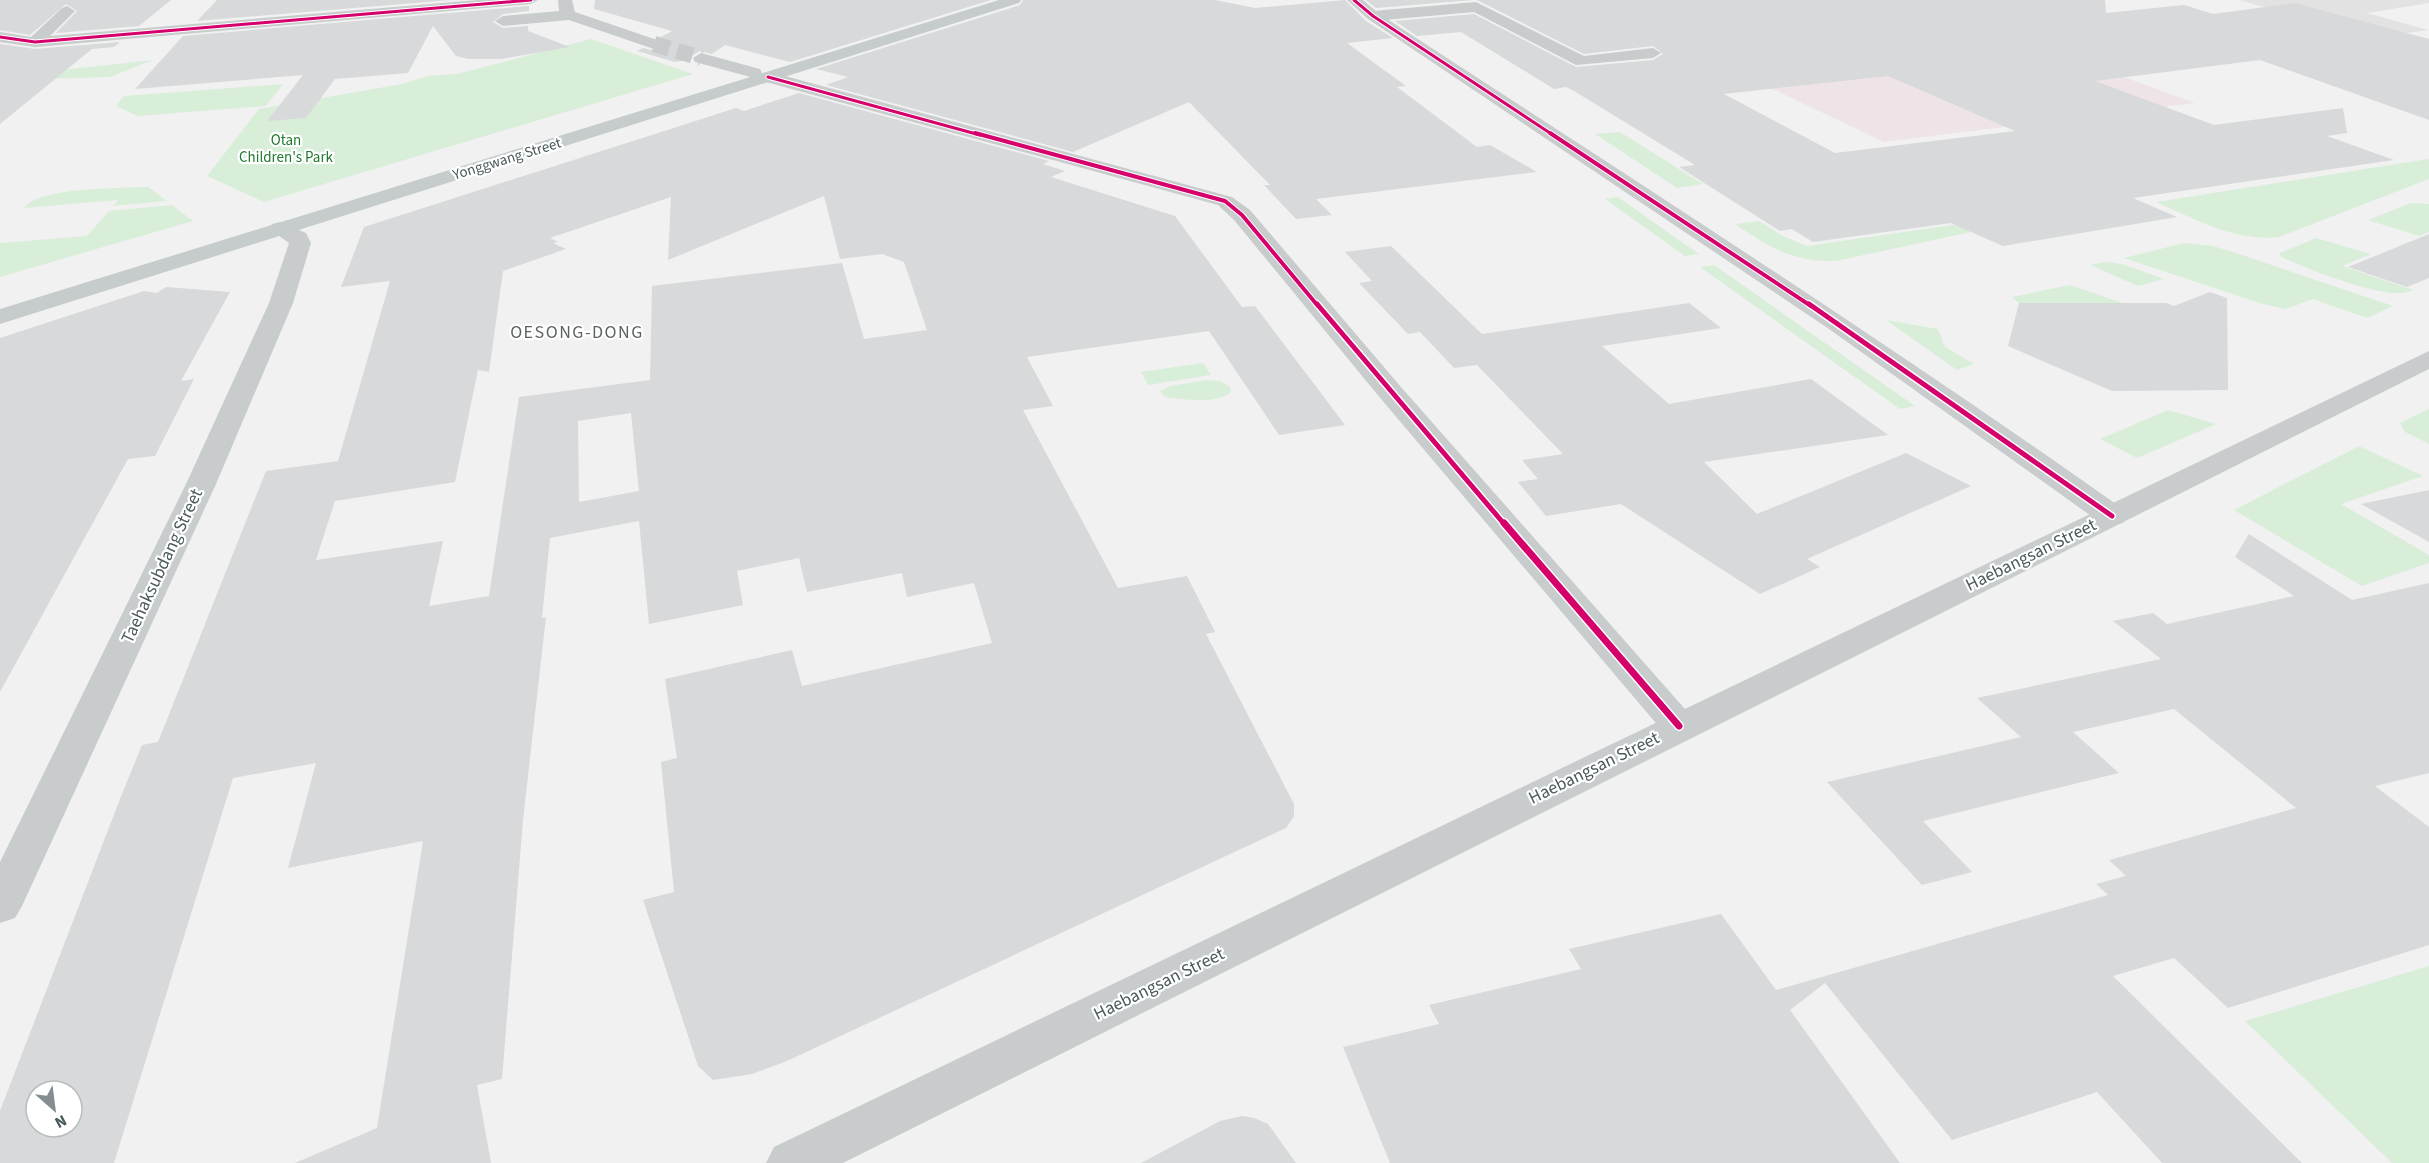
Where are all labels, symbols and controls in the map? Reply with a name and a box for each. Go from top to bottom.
park label: Otan Children's Park [239,130,334,168]
street label: Yonggwang Street [449,133,564,186]
district label: OESONG-DONG [510,320,644,345]
street label: Taehaksubdang Street [115,485,209,647]
street label: Haebangsan Street [1961,513,2101,597]
street label: Haebangsan Street [1524,726,1664,810]
street label: Haebangsan Street [1089,942,1229,1026]
north arrow [24,1079,84,1139]
text: N [51,1109,70,1134]

